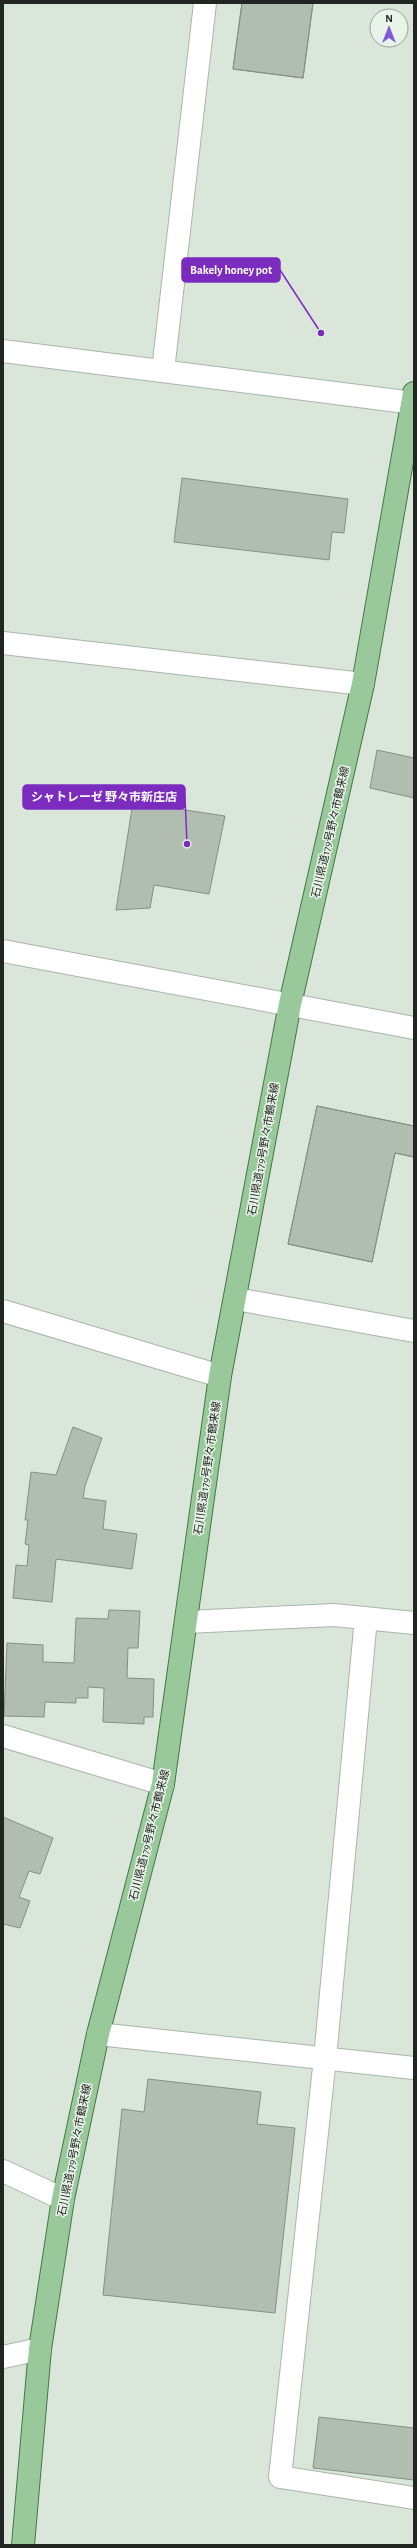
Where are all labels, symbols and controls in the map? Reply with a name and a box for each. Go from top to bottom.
north arrow [369,8,409,48]
text: N [385,13,393,24]
callout: Bakely honey pot [182,258,280,282]
text: Bakely honey pot [190,264,272,277]
street label: 石川県道179号野々市鶴来線 [309,765,351,899]
callout: シャトレーゼ 野々市新庄店 [23,785,185,809]
text: シャトレーゼ 野々市新庄店 [31,790,177,803]
street label: 石川県道179号野々市鶴来線 [245,1082,281,1216]
street label: 石川県道179号野々市鶴来線 [192,1401,222,1535]
street label: 石川県道179号野々市鶴来線 [127,1768,171,1902]
street label: 石川県道179号野々市鶴来線 [55,2083,93,2217]

